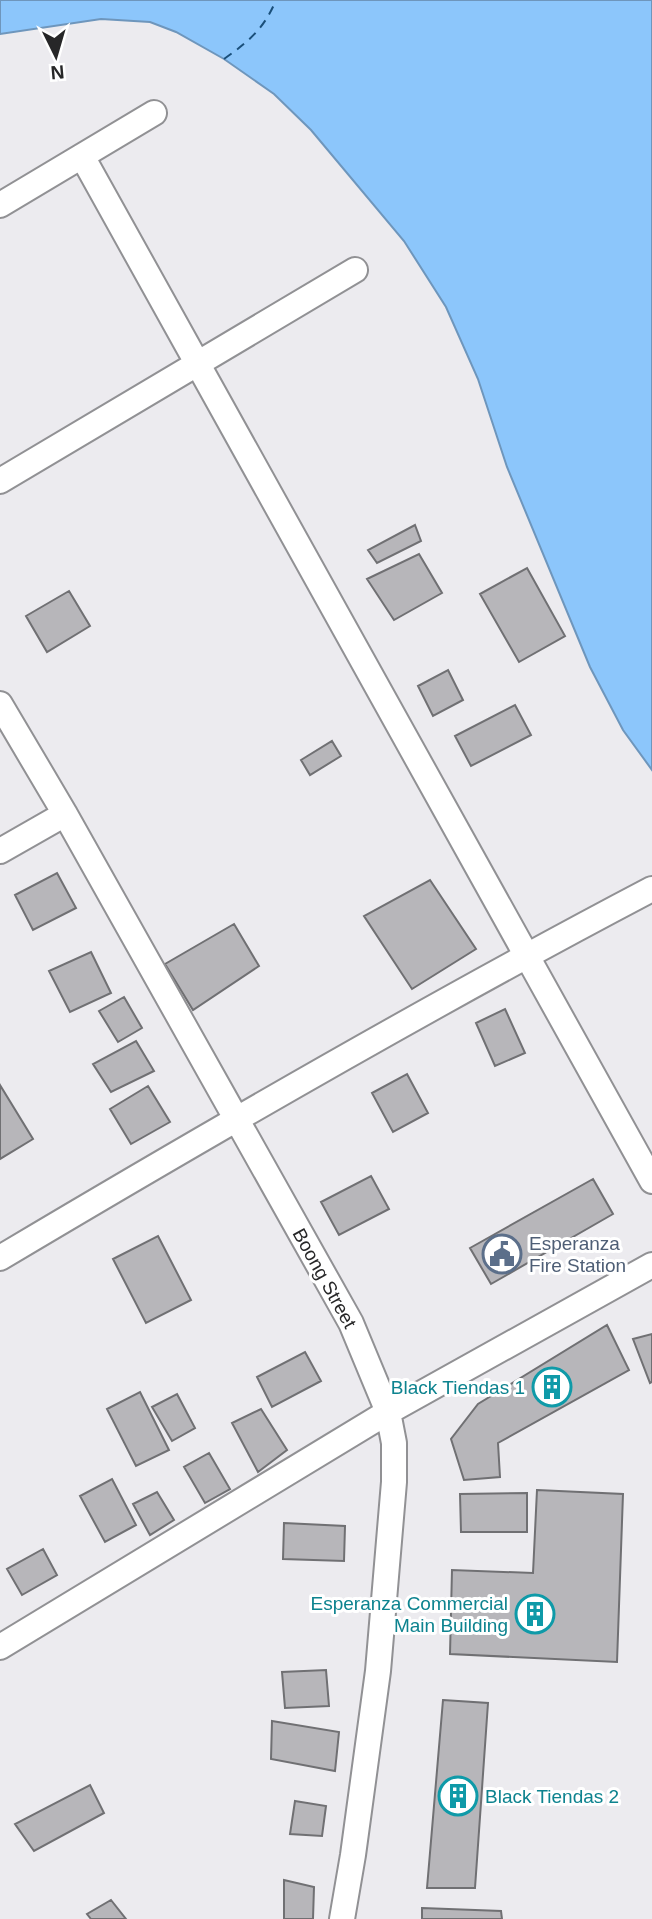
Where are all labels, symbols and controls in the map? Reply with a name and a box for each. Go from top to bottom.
north arrow [21,21,91,91]
text: N [50,61,65,83]
street label: Boong Street [288,1225,361,1332]
public building icon: Esperanza Fire Station [481,1233,523,1275]
place label: Esperanza Fire Station [529,1233,626,1276]
building icon: Black Tiendas 1 [531,1366,573,1408]
place label: Black Tiendas 1 [391,1377,525,1398]
place label: Esperanza Commercial Main Building [311,1593,508,1636]
building icon: Esperanza Commercial Main Building [514,1593,556,1635]
building icon: Black Tiendas 2 [437,1775,479,1817]
place label: Black Tiendas 2 [485,1786,619,1807]

